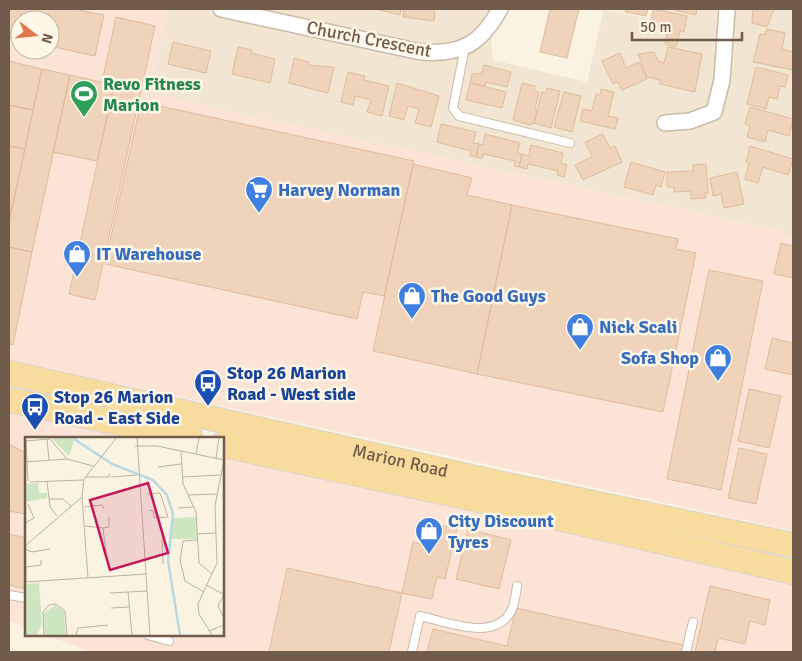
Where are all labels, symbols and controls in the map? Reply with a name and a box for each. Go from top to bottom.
north arrow [10,10,60,60]
scale bar [632,10,742,42]
street label: Church Crescent [305,16,433,62]
text: 50 m [640,18,671,36]
text: N [38,31,57,45]
place label: Revo Fitness Marion [103,73,201,116]
sports icon: Revo Fitness Marion [69,79,99,118]
supermarket icon: Harvey Norman [244,175,274,214]
place label: Harvey Norman [278,179,400,201]
shop icon: IT Warehouse [62,239,92,278]
place label: IT Warehouse [96,243,202,265]
shop icon: The Good Guys [397,281,427,320]
place label: The Good Guys [431,285,546,307]
shop icon: Nick Scali [565,312,595,351]
place label: Nick Scali [599,316,677,338]
shop icon: Sofa Shop [703,343,733,382]
place label: Sofa Shop [621,347,699,369]
place label: Stop 26 Marion Road - West side [227,362,356,405]
bus stop icon: Stop 26 Marion Road - West side [193,368,223,407]
place label: Stop 26 Marion Road - East Side [54,386,180,429]
bus stop icon: Stop 26 Marion Road - East Side [20,392,50,431]
inset map [25,437,224,636]
street label: Marion Road [350,439,450,482]
place label: City Discount Tyres [448,510,554,553]
shop icon: City Discount Tyres [414,516,444,555]

